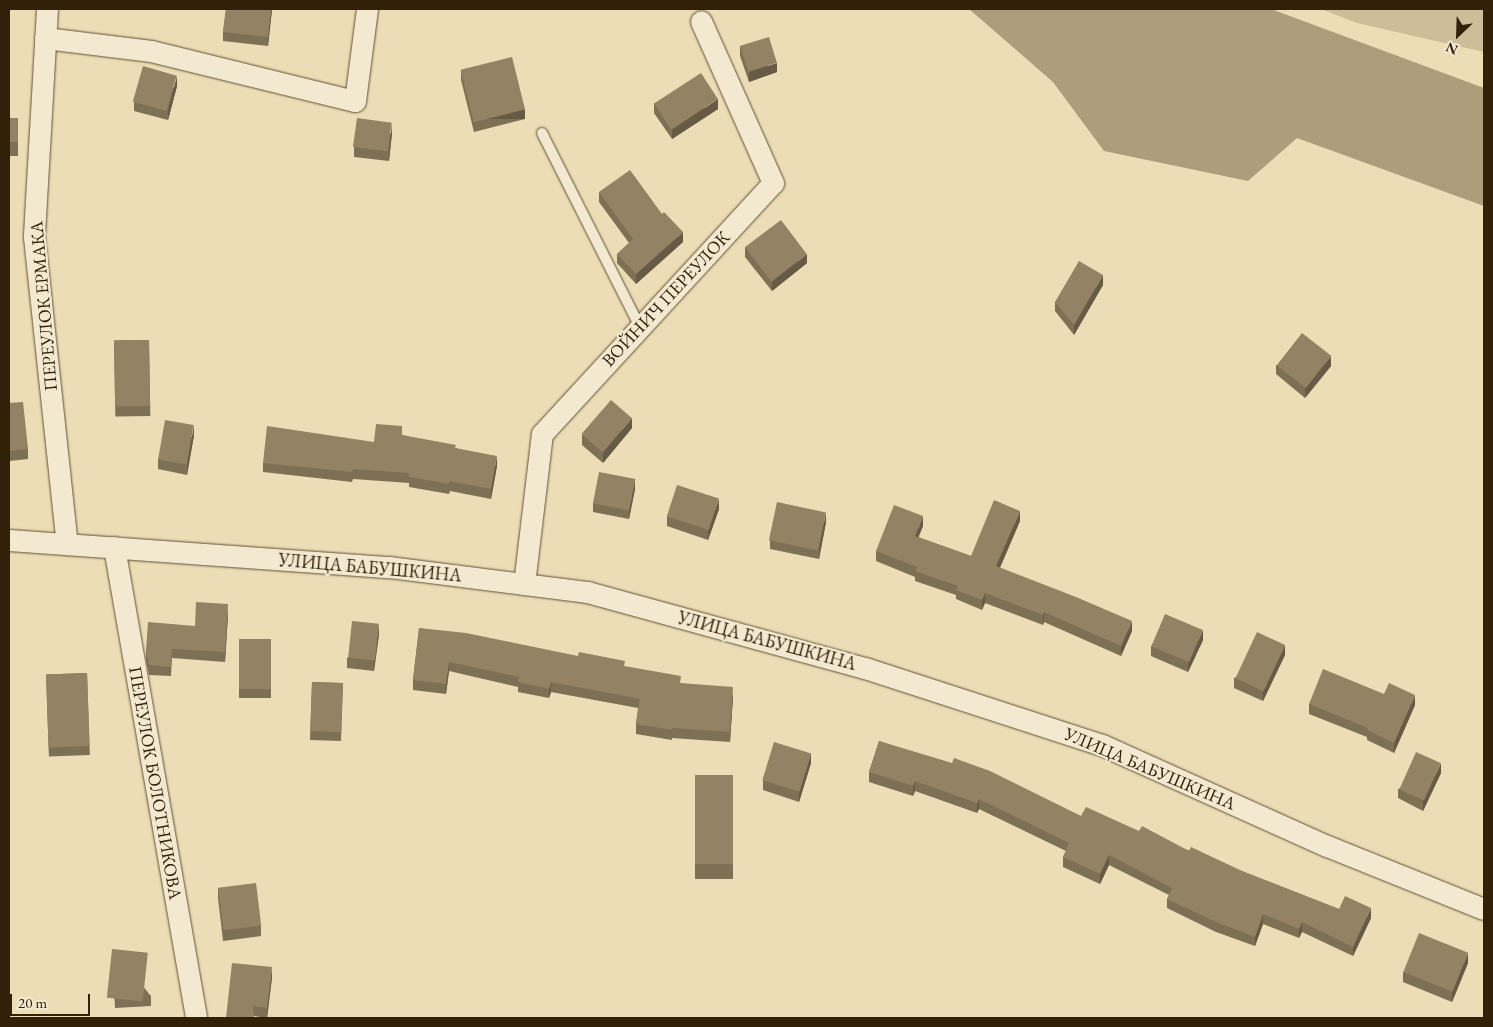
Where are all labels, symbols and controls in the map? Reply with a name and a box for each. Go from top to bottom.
north arrow [1433,10,1483,60]
text: N [1443,38,1461,59]
street label: ПЕРЕУЛОК ЕРМАКА [26,220,62,392]
street label: ВОЙНИЧ ПЕРЕУЛОК [598,227,734,371]
street label: УЛИЦА БАБУШКИНА [277,549,463,587]
street label: УЛИЦА БАБУШКИНА [675,607,859,675]
street label: ПЕРЕУЛОК БОЛОТНИКОВА [124,665,186,901]
street label: УЛИЦА БАБУШКИНА [1061,723,1239,815]
scale bar [12,984,92,1016]
text: 20 m [18,993,47,1012]

